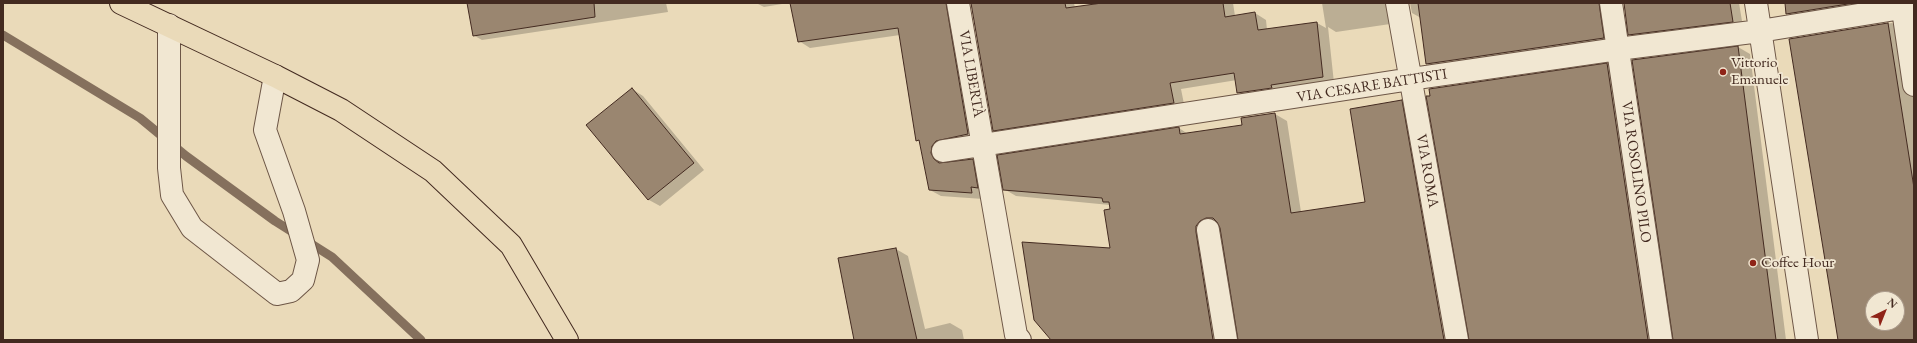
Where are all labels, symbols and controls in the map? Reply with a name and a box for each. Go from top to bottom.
street label: VIA LIBERTÀ [954,29,988,119]
place label: Vittorio Emanuele [1731,54,1788,89]
street label: VIA CESARE BATTISTI [1295,65,1449,107]
marker: Vittorio Emanuele [1718,67,1728,77]
street label: VIA ROSOLINO PILO [1617,100,1655,244]
street label: VIA ROMA [1412,133,1442,209]
place label: Coffee Hour [1761,254,1834,272]
marker: Coffee Hour [1748,258,1758,268]
north arrow [1865,291,1905,331]
text: N [1884,295,1901,311]

